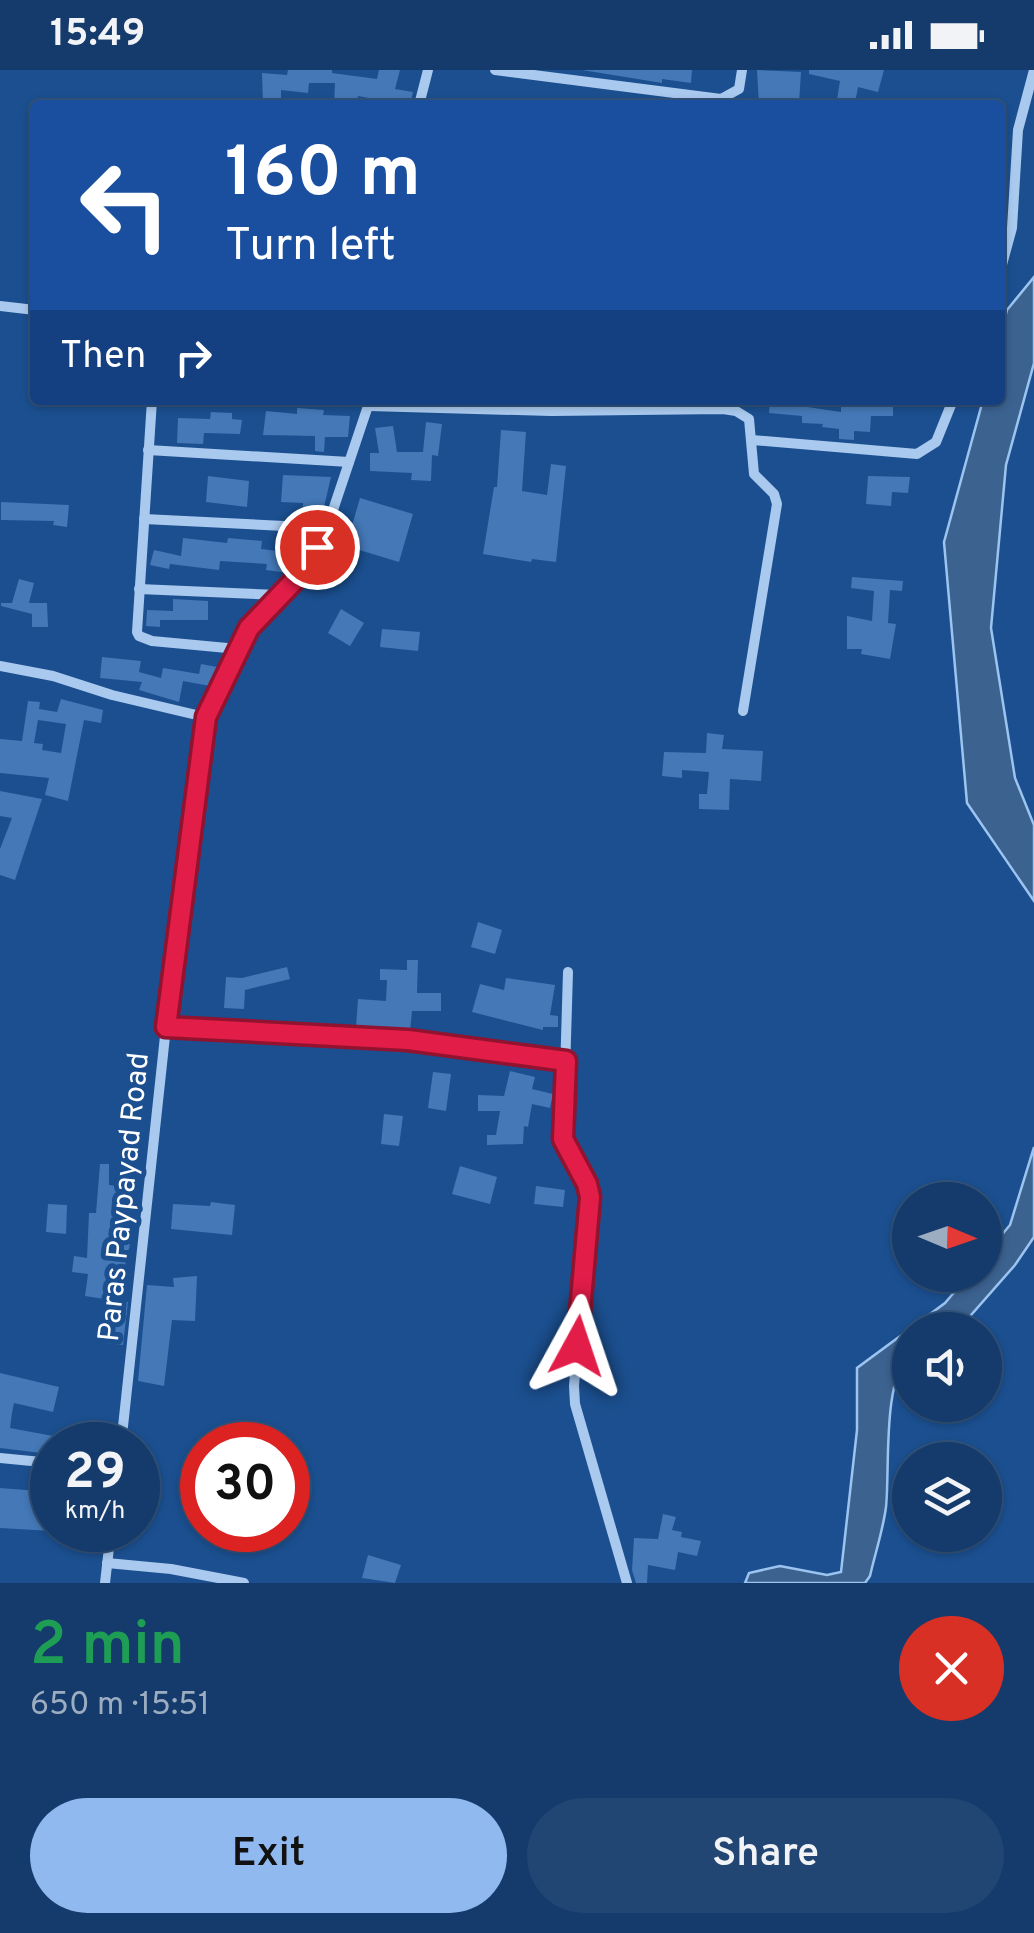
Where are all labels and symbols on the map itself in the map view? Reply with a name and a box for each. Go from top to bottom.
pin [275,505,360,590]
street label: Paras Paypayad Road [92,1051,159,1344]
north arrow [892,1182,1002,1292]
position arrow [525,1294,629,1398]
speed limit sign: 30 [180,1422,310,1552]

